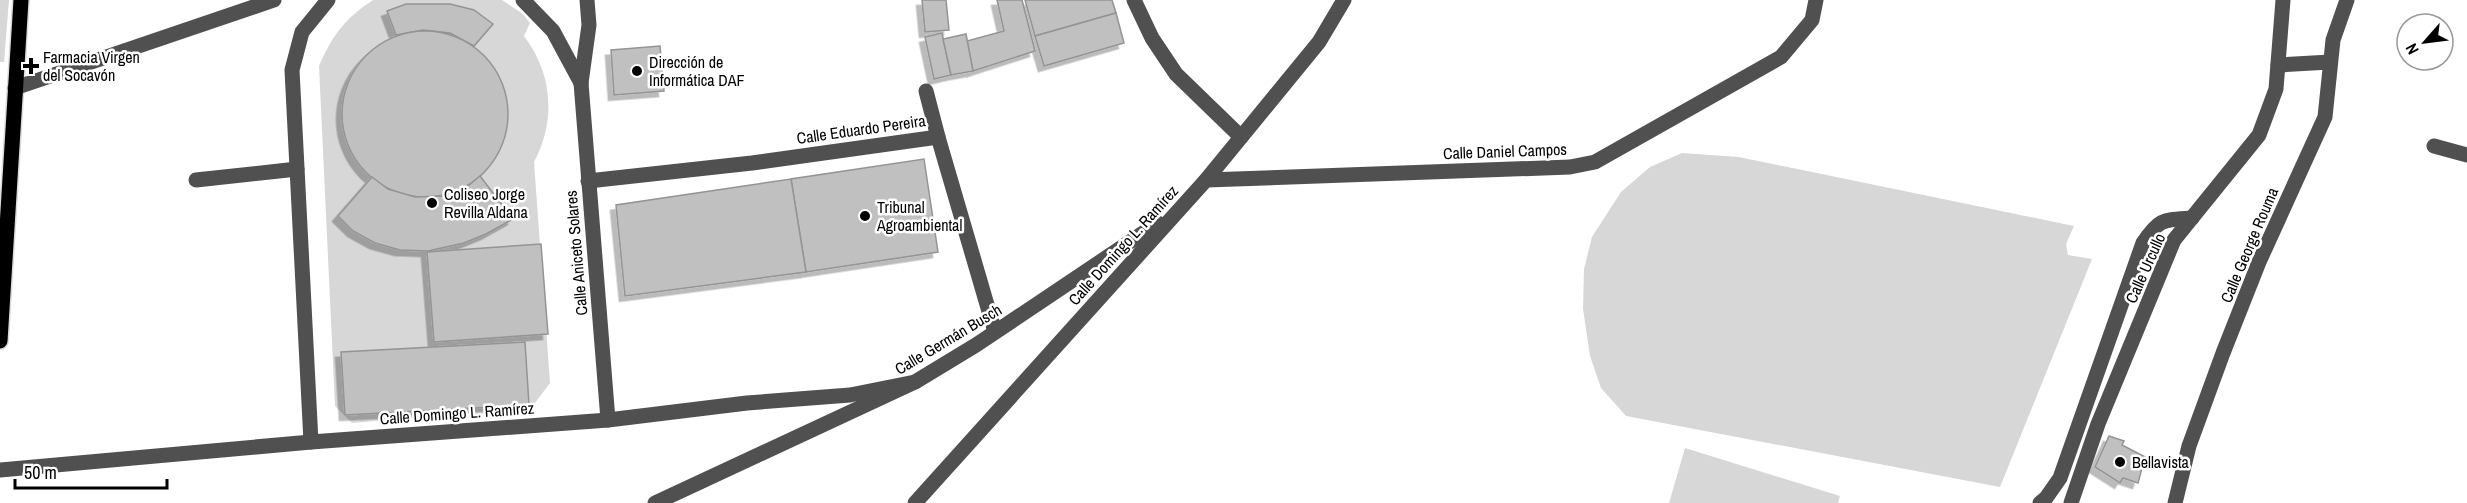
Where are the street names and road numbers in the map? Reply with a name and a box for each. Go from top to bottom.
street label: Calle Eduardo Pereira [795,109,927,149]
street label: Calle Daniel Campos [1443,138,1567,164]
street label: Calle Domingo L. Ramírez [1063,180,1183,310]
street label: Calle George Rouma [2215,183,2283,306]
street label: Calle Aniceto Solares [560,190,592,316]
street label: Calle Urcullo [2120,230,2170,306]
street label: Calle Germán Busch [890,298,1006,380]
street label: Calle Domingo L. Ramírez [379,397,535,429]

